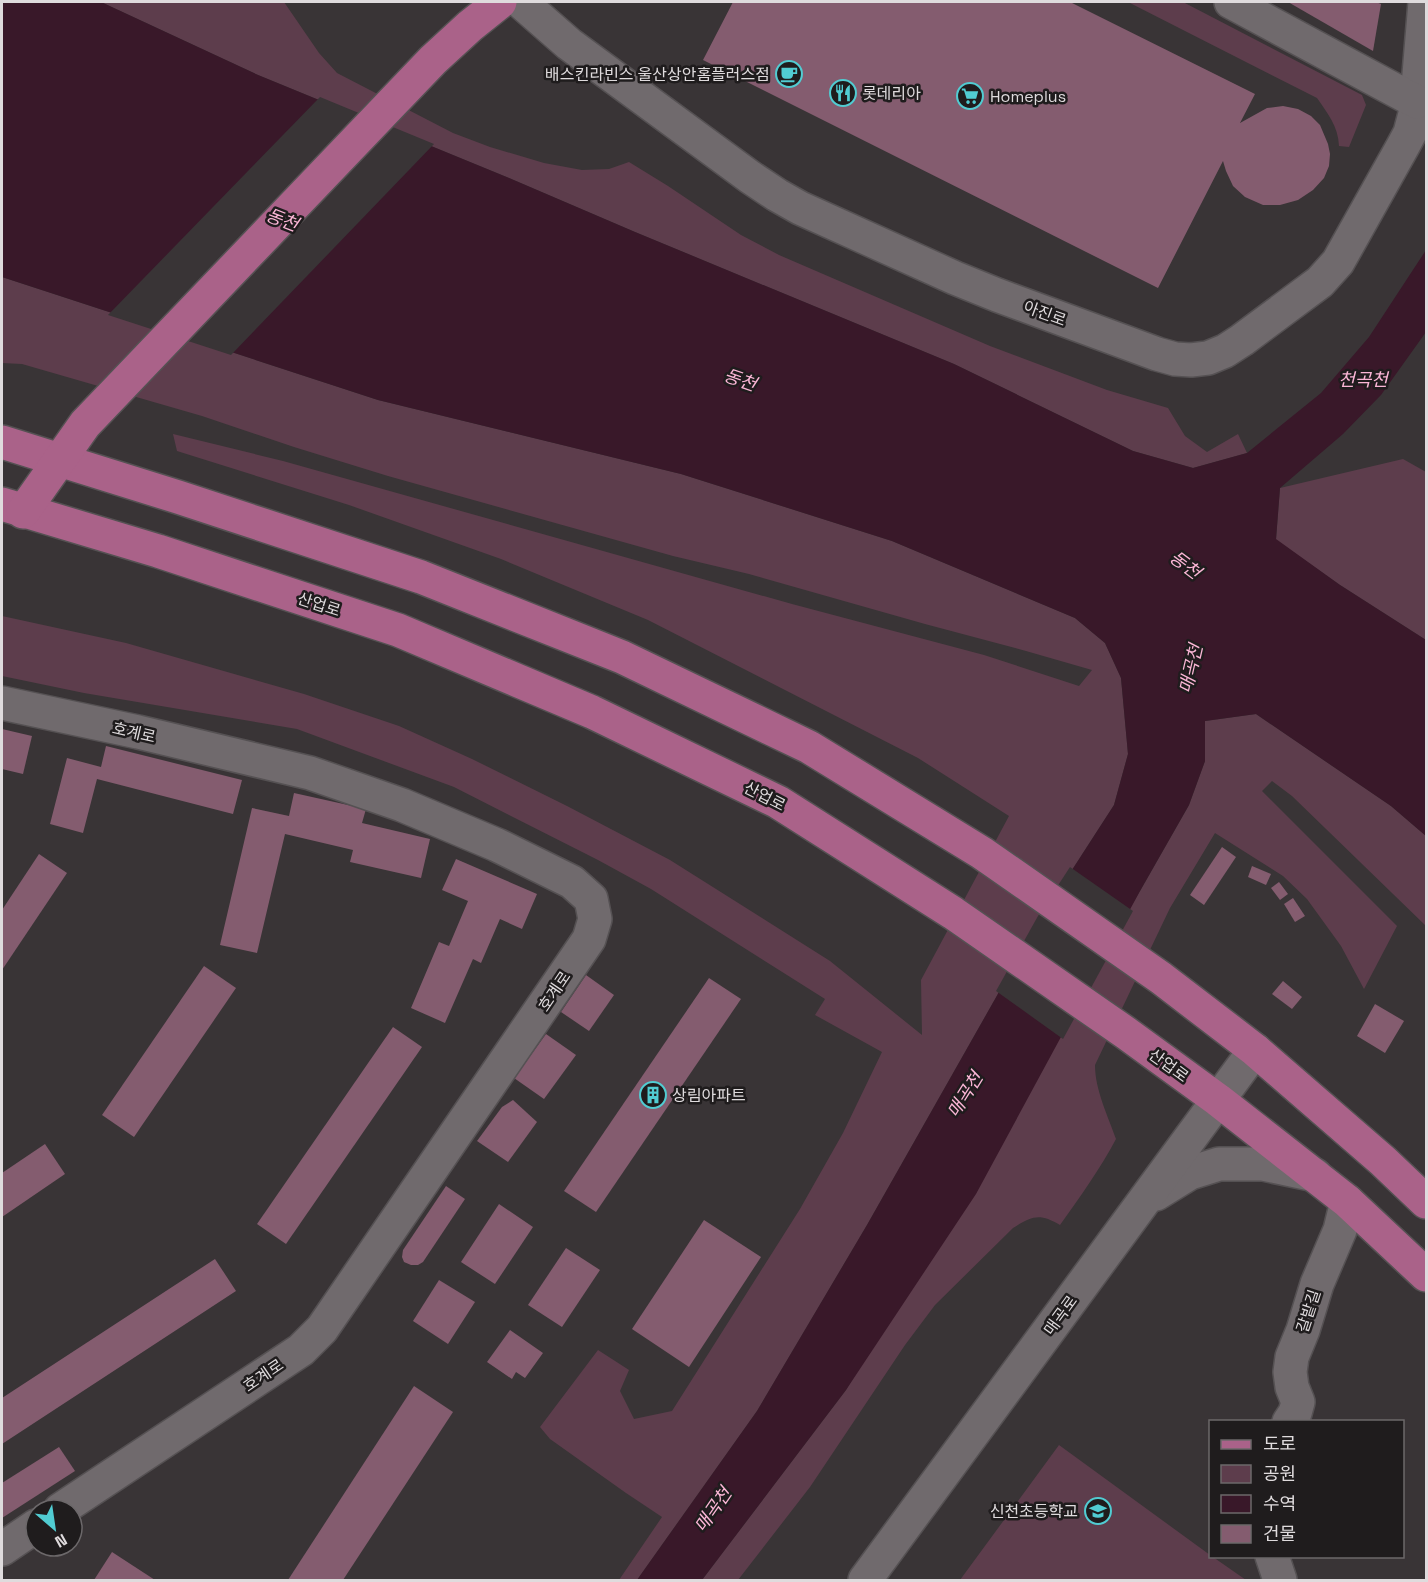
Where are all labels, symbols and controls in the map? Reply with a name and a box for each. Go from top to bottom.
cafe icon: 배스킨라빈스 울산상안홈플러스점 [774,59,804,89]
place label: 배스킨라빈스 울산상안홈플러스점 [545,64,770,85]
restaurant icon: 롯데리아 [828,78,858,108]
supermarket icon: Homeplus [955,81,985,111]
place label: 롯데리아 [862,83,921,104]
place label: Homeplus [990,86,1066,107]
water label: 동천 [263,203,304,237]
street label: 아진로 [1020,296,1069,331]
water label: 동천 [721,363,762,397]
water label: 천곡천 [1338,368,1390,391]
water label: 동천 [1165,545,1207,585]
street label: 산업로 [295,588,343,621]
water label: 매곡천 [1174,640,1208,696]
street label: 호계로 [110,717,158,748]
street label: 산업로 [740,777,789,816]
street label: 호계로 [533,967,576,1015]
street label: 산업로 [1145,1044,1193,1087]
water label: 매곡천 [942,1066,989,1122]
building icon: 상림아파트 [638,1080,668,1110]
place label: 상림아파트 [672,1085,746,1106]
street label: 갈밭길 [1292,1287,1325,1335]
street label: 매곡로 [1039,1291,1082,1339]
street label: 호계로 [239,1354,288,1396]
legend [1209,1420,1404,1558]
text: 도로 [1263,1432,1296,1455]
text: 공원 [1263,1462,1296,1485]
water label: 매곡천 [689,1481,738,1537]
text: 수역 [1263,1492,1296,1515]
school or university icon: 신천초등학교 [1083,1496,1113,1526]
north arrow [24,1498,84,1558]
place label: 신천초등학교 [990,1501,1078,1522]
text: 건물 [1263,1522,1296,1545]
text: N [51,1529,71,1552]

